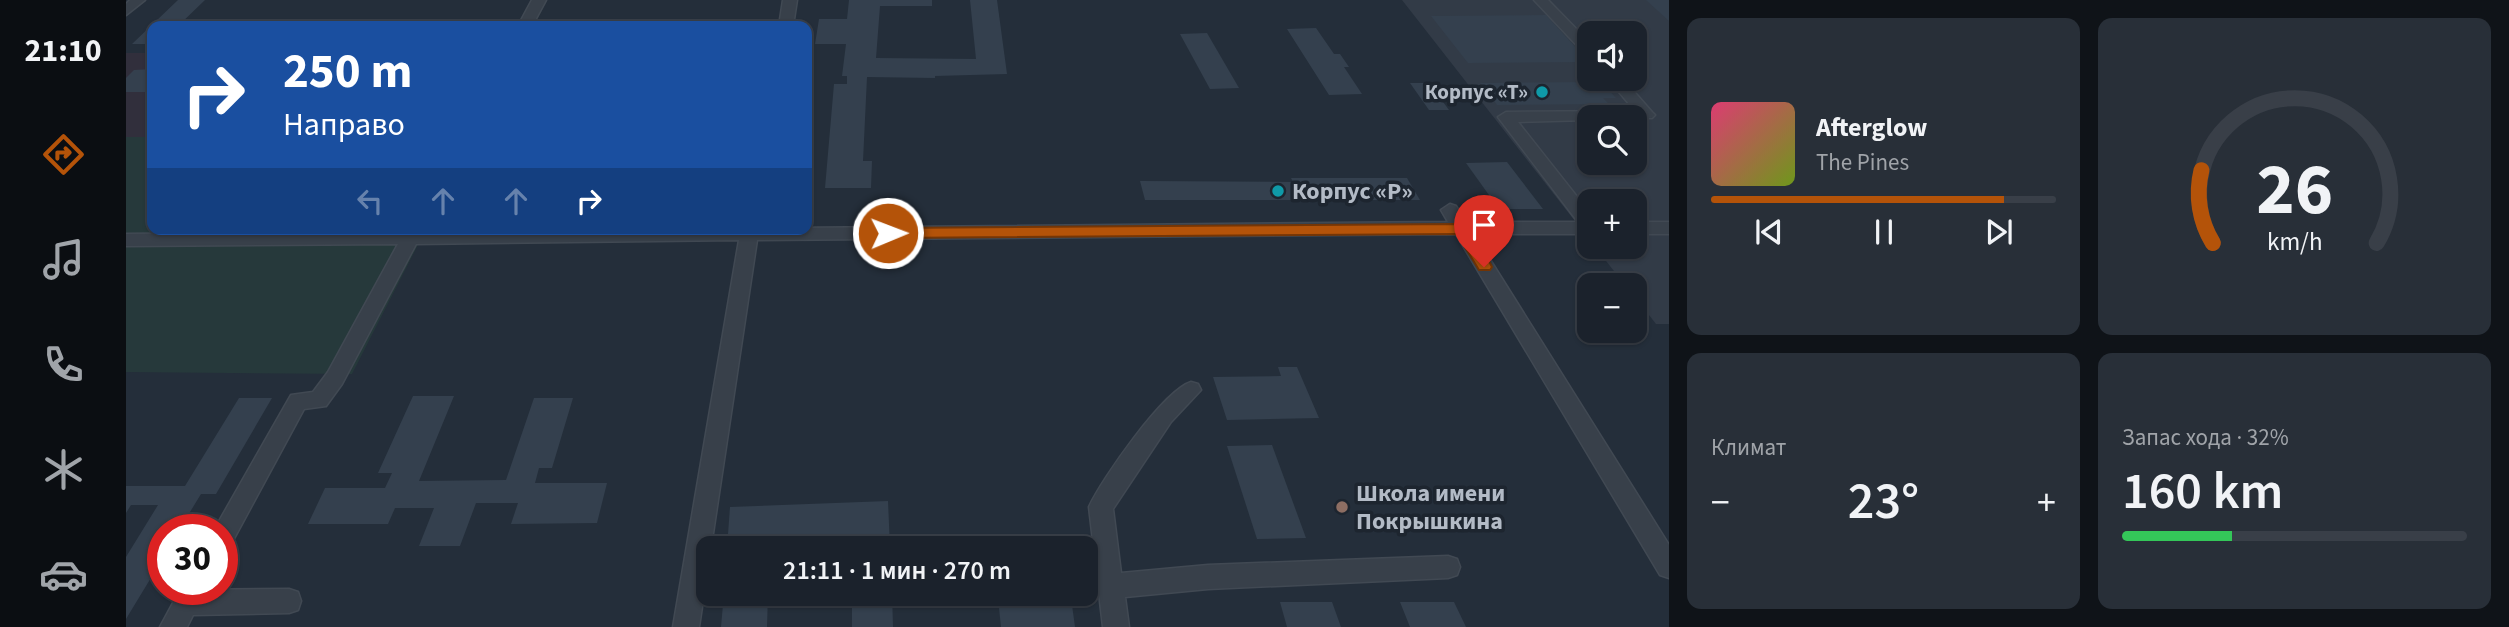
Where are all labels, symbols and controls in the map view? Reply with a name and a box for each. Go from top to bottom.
map controls [1577,21,1647,343]
button: sound [1577,21,1647,91]
text: 21:10 [24,28,102,74]
text: 250 m [283,37,412,107]
icon: right [168,49,259,140]
place label: Корпус «Т» [1425,77,1528,107]
marker: Корпус «Т» [1534,84,1550,100]
text: Направо [283,102,405,148]
button: search [1577,105,1647,175]
text: Afterglow [1816,109,1927,146]
icon: directions [39,130,88,179]
text: 26 [2256,138,2333,242]
text: The Pines [1816,146,1909,179]
place label: Корпус «Р» [1292,174,1413,209]
icon: left [351,182,389,220]
icon: ahead [424,182,462,220]
icon: ahead [497,182,535,220]
icon: right [570,182,608,220]
marker: Корпус «Р» [1270,183,1286,199]
button: + [1577,189,1647,259]
pin [1454,195,1514,267]
position arrow [851,196,925,270]
icon: arrive [1465,206,1503,244]
icon: previous [1750,213,1788,251]
icon: pause [1865,213,1903,251]
icon: next [1980,213,2018,251]
text: km/h [2267,224,2322,260]
icon: music [39,235,88,284]
button: − [1577,273,1647,343]
icon: phone [39,340,88,389]
text: Запас хода · 32% [2122,421,2289,454]
text: Климат [1711,431,1786,464]
icon: climate [39,445,88,494]
text: 160 km [2122,455,2283,529]
text: 23° [1848,465,1919,539]
place label: Школа имени Покрышкина [1356,476,1505,539]
text: − [1711,476,1730,530]
text: + [2037,476,2056,530]
marker: Школа имени Покрышкина [1334,499,1350,515]
speed limit sign: 30 [147,514,238,605]
icon: car [39,550,88,599]
text: 21:11 · 1 мин · 270 m [783,552,1011,589]

